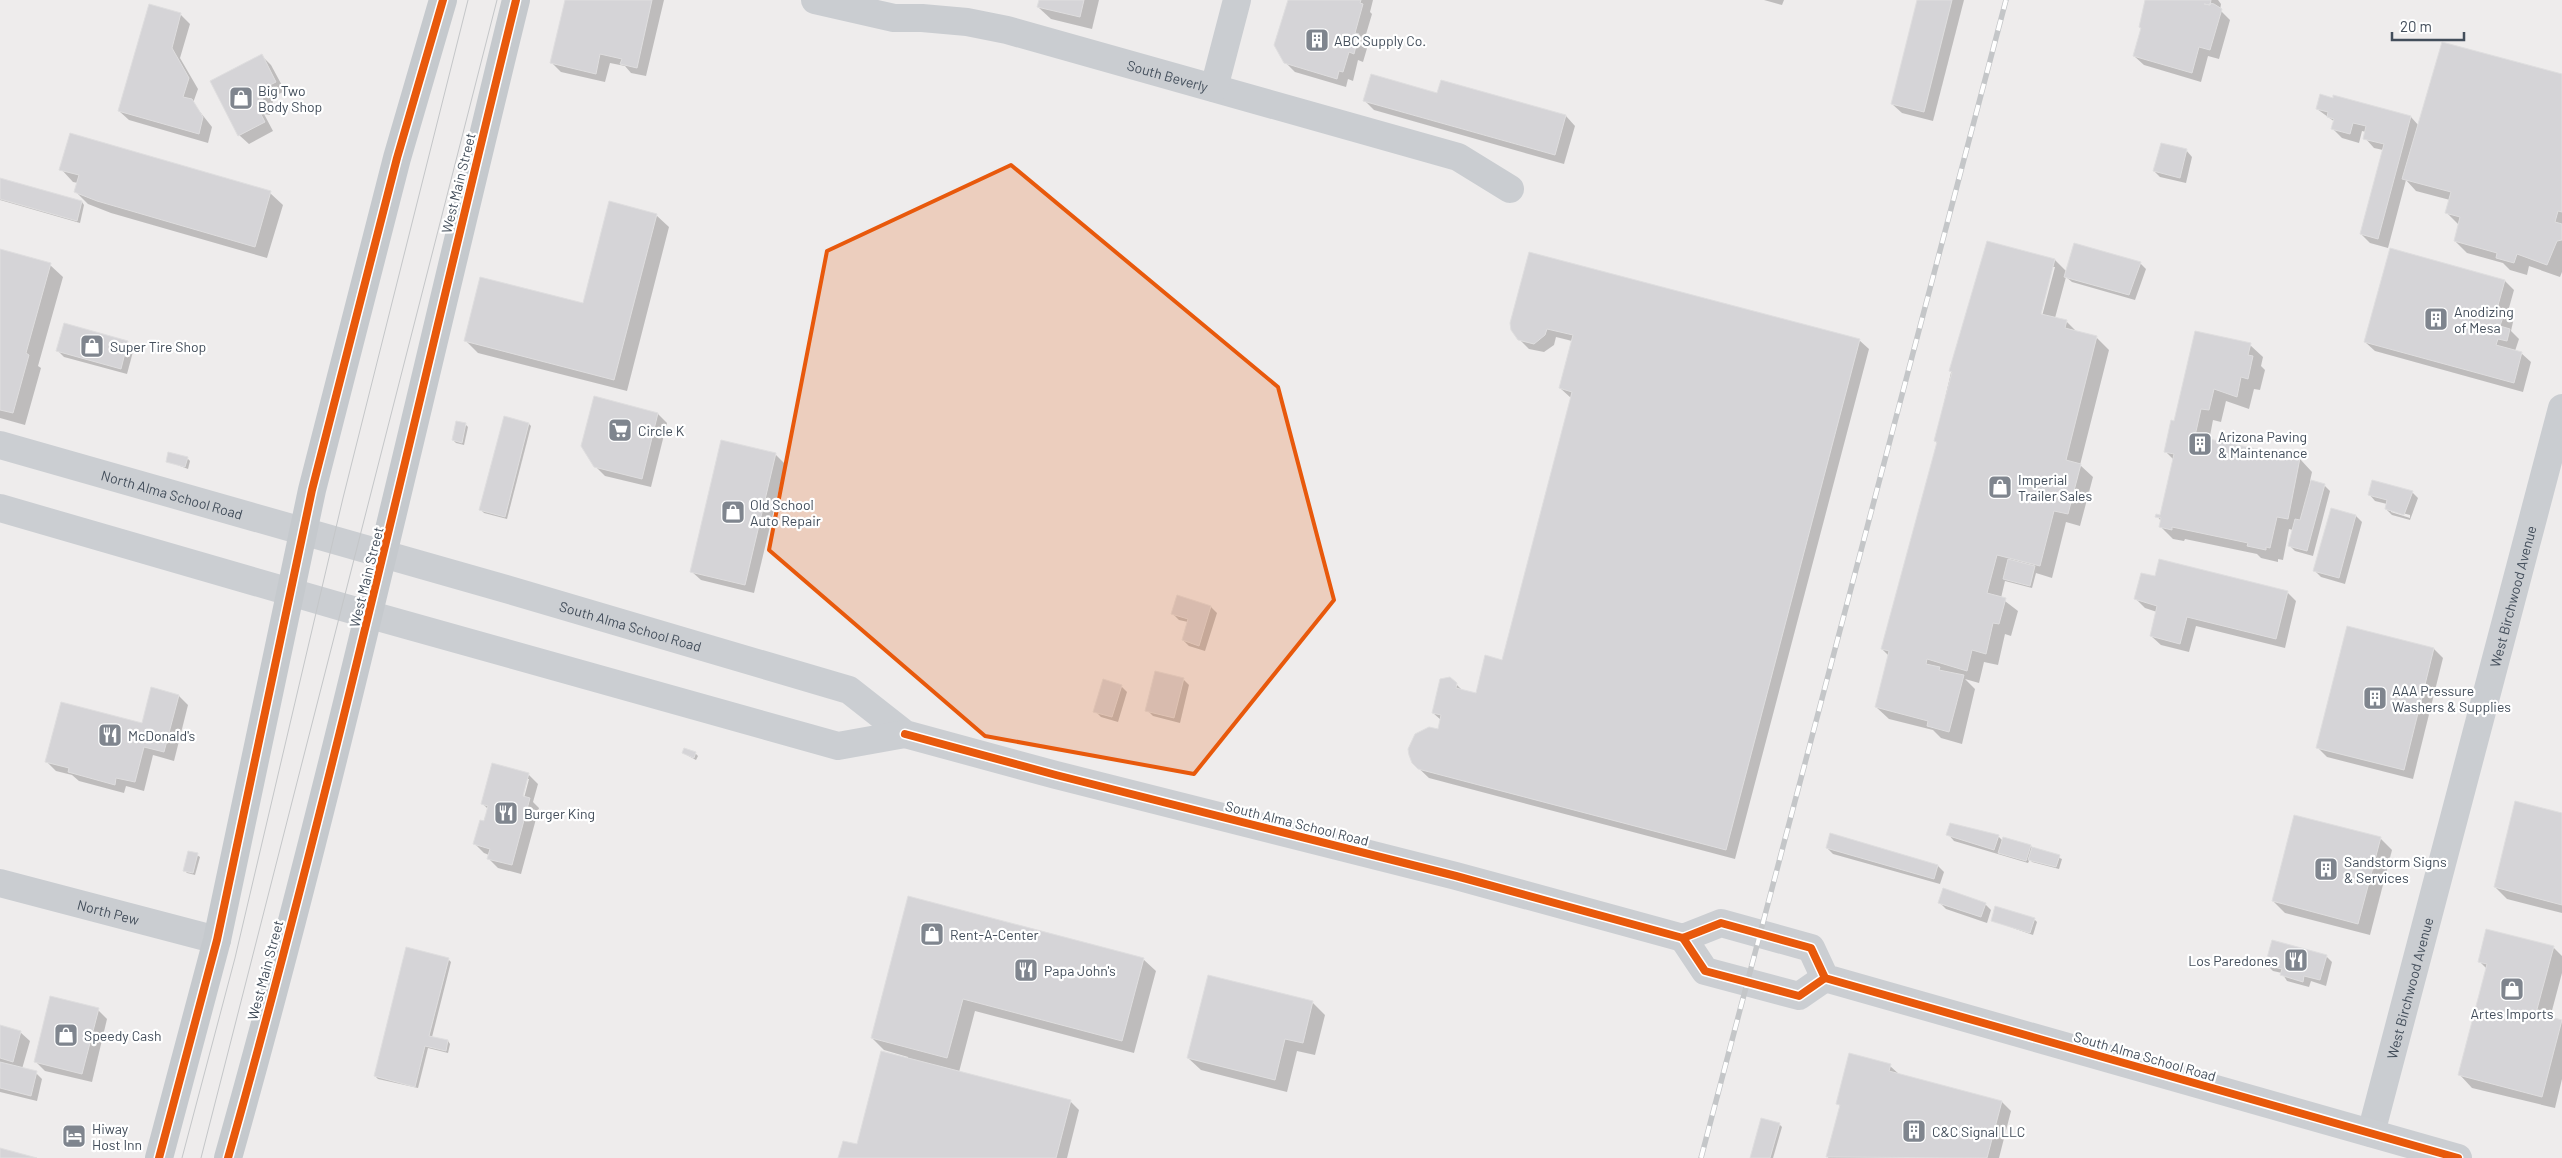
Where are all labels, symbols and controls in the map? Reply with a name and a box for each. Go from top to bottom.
scale bar [2392,10,2464,42]
text: 20 m [2400,17,2432,35]
building icon: ABC Supply Co. [1304,27,1330,53]
place label: ABC Supply Co. [1334,32,1426,49]
street label: South Beverly [1125,56,1211,95]
place label: Big Two Body Shop [258,82,322,115]
shop icon: Big Two Body Shop [228,85,254,111]
street label: West Main Street [437,131,479,235]
place label: Anodizing of Mesa [2454,303,2514,336]
building icon: Anodizing of Mesa [2423,306,2449,332]
shop icon: Super Tire Shop [79,333,105,359]
place label: Super Tire Shop [110,338,206,355]
supermarket icon: Circle K [607,417,633,443]
place label: Circle K [638,422,685,439]
place label: Arizona Paving & Maintenance [2218,428,2308,461]
building icon: Arizona Paving & Maintenance [2187,431,2213,457]
street label: North Alma School Road [99,466,245,522]
place label: Imperial Trailer Sales [2018,471,2092,504]
shop icon: Imperial Trailer Sales [1987,474,2013,500]
place label: Old School Auto Repair [750,496,821,529]
shop icon: Old School Auto Repair [720,499,746,525]
street label: West Birchwood Avenue [2486,524,2539,669]
street label: West Main Street [345,525,387,629]
street label: South Alma School Road [558,597,704,655]
place label: AAA Pressure Washers & Supplies [2392,682,2511,715]
building icon: AAA Pressure Washers & Supplies [2362,685,2388,711]
restaurant icon: McDonald's [97,722,123,748]
place label: McDonald's [128,727,196,744]
street label: South Alma School Road [1224,797,1370,849]
restaurant icon: Burger King [493,800,519,826]
place label: Burger King [524,805,595,822]
place label: Sandstorm Signs & Services [2344,853,2447,886]
building icon: Sandstorm Signs & Services [2313,856,2339,882]
street label: North Pew [76,895,141,928]
street label: West Birchwood Avenue [2382,915,2436,1061]
street label: West Main Street [243,918,287,1022]
shop icon: Rent-A-Center [919,921,945,947]
place label: Rent-A-Center [950,926,1039,943]
restaurant icon: Los Paredones [2283,947,2309,973]
place label: Los Paredones [2188,952,2278,969]
restaurant icon: Papa John's [1013,957,1039,983]
place label: Papa John's [1044,962,1116,979]
shop icon: Artes Imports [2499,976,2525,1002]
place label: Artes Imports [2470,1005,2554,1022]
shop icon: Speedy Cash [53,1022,79,1048]
place label: Speedy Cash [84,1027,161,1044]
street label: South Alma School Road [2072,1028,2218,1084]
building icon: C&C Signal LLC [1901,1118,1927,1144]
place label: Hiway Host Inn [92,1120,142,1153]
hotel icon: Hiway Host Inn [61,1123,87,1149]
place label: C&C Signal LLC [1932,1123,2025,1140]

